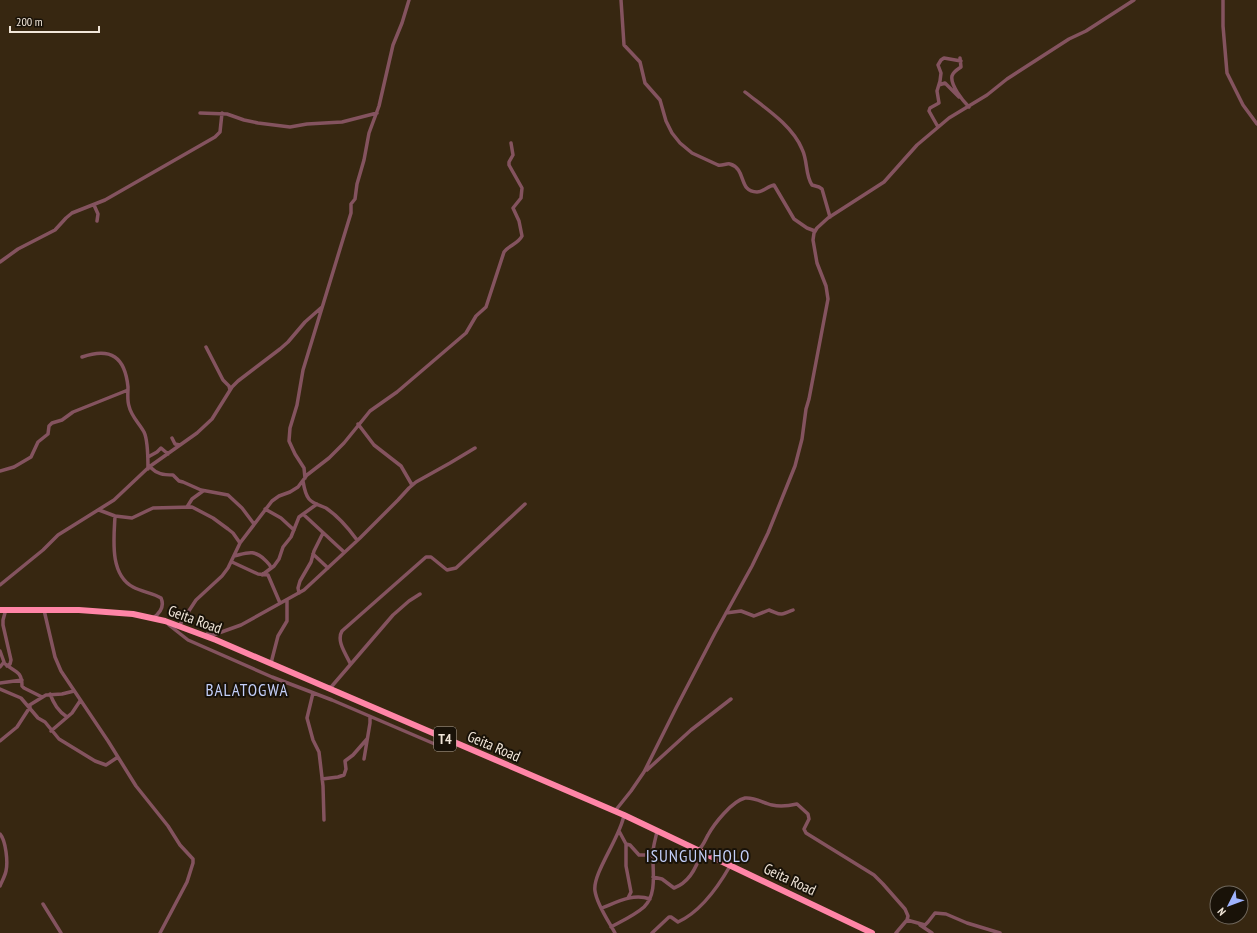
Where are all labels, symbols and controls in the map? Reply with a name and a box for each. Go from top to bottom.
scale bar [10,8,99,34]
text: 200 m [16,14,43,29]
street label: Geita Road [166,601,224,637]
district label: BALATOGWA [205,679,289,701]
street label: Geita Road [465,726,523,766]
road number: T4 [434,727,456,751]
district label: ISUNGUN'HOLO [646,845,750,867]
street label: Geita Road [761,859,819,899]
north arrow [1209,885,1249,925]
text: N [1214,905,1229,919]

